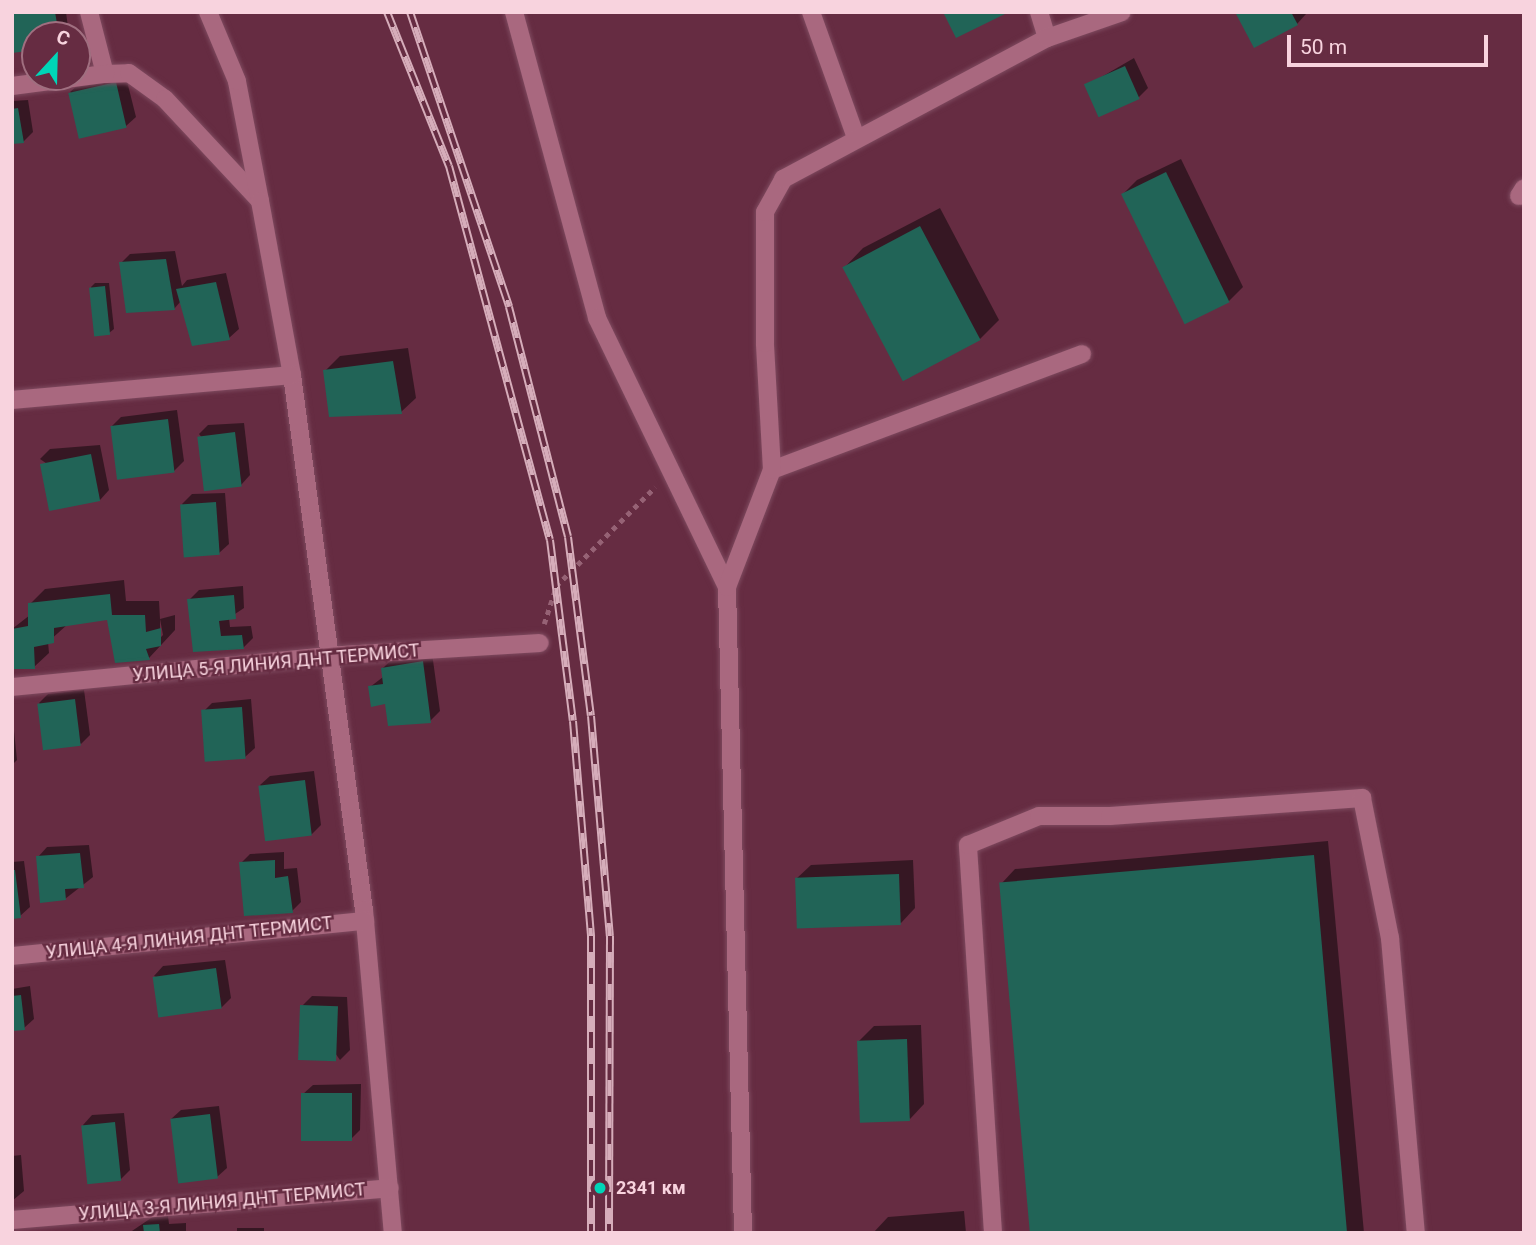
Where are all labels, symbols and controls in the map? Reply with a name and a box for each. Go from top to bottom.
north arrow [21,21,91,91]
scale bar [1291,21,1492,65]
text: С [53,25,73,51]
text: 50 m [1300,35,1347,59]
street label: УЛИЦА 5-Я ЛИНИЯ ДНТ ТЕРМИСТ [131,640,421,686]
street label: УЛИЦА 4-Я ЛИНИЯ ДНТ ТЕРМИСТ [44,912,334,964]
place label: 2341 км [616,1177,686,1199]
marker: 2341 км [590,1178,610,1198]
street label: УЛИЦА 3-Я ЛИНИЯ ДНТ ТЕРМИСТ [77,1179,367,1225]

